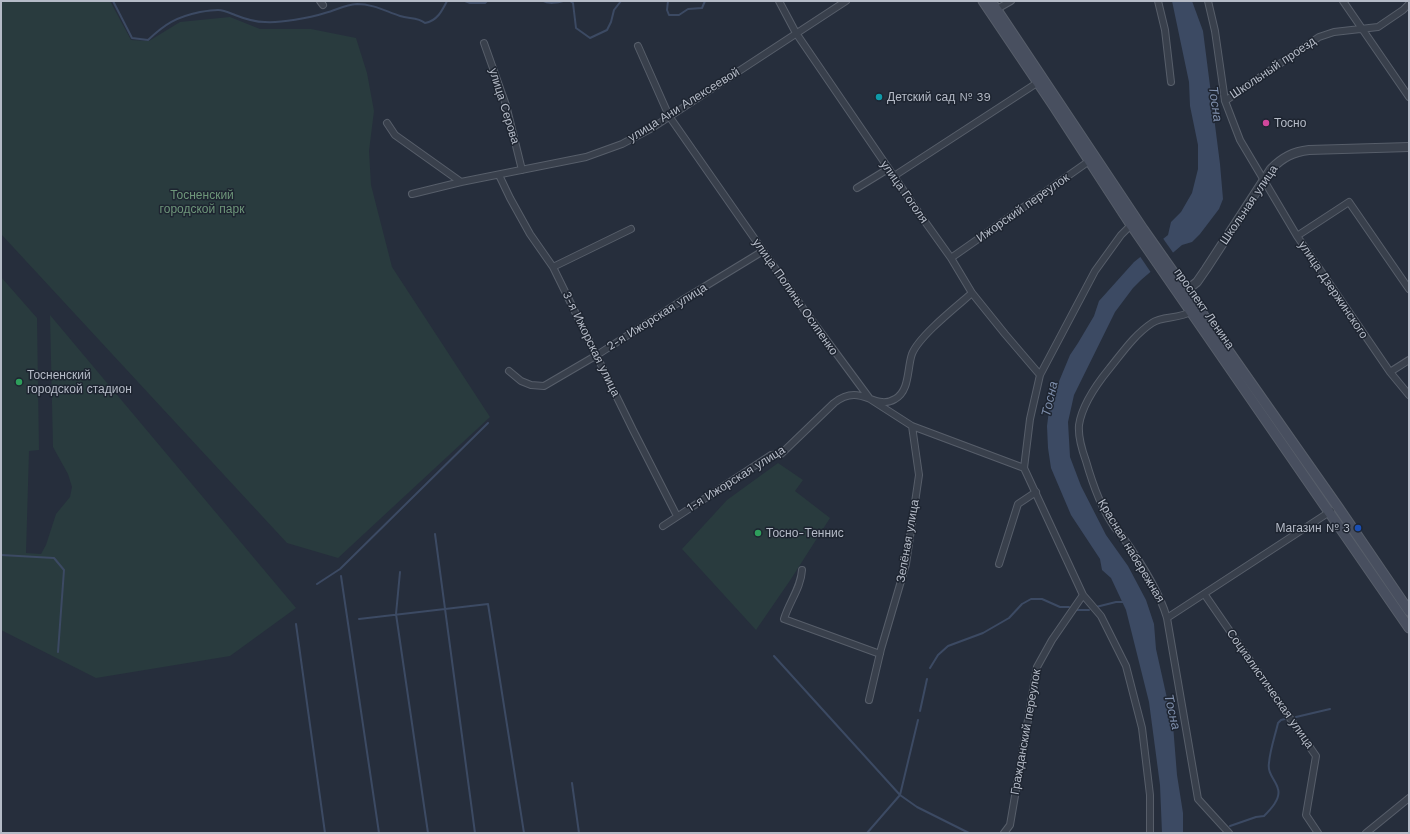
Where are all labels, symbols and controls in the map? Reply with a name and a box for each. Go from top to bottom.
street label: Школьный проезд [1227,34,1319,102]
street label: улица Ани Алексеевой [626,65,742,145]
street label: улица Серова [486,66,522,146]
water label: Тосна [1205,85,1225,123]
place label: Детский сад № 39 [887,90,991,104]
marker: Детский сад № 39 [874,92,884,102]
place label: Тосно [1274,116,1306,130]
marker: Тосно [1261,118,1271,128]
street label: улица Гоголя [877,158,931,226]
street label: Школьная улица [1217,162,1281,248]
street label: Ижорский переулок [974,171,1072,245]
park label: Тосненский городской парк [160,188,244,216]
street label: улица Полины Осипенко [749,236,841,358]
street label: улица Дзержинского [1295,239,1371,341]
street label: проспект Ленина [1171,266,1237,352]
street label: 2-я Ижорская улица [604,280,710,354]
street label: 3-я Ижорская улица [559,289,623,399]
place label: Тосненский городской стадион [27,368,132,396]
marker: Тосненский городской стадион [14,377,24,387]
water label: Тосна [1038,380,1062,418]
street label: 1-я Ижорская улица [684,443,788,515]
street label: Красная набережная [1094,497,1168,605]
street label: Зелёная улица [894,498,922,584]
place label: Магазин № 3 [1275,521,1350,535]
marker: Магазин № 3 [1353,523,1363,533]
place label: Тосно-Теннис [766,526,844,540]
marker: Тосно-Теннис [753,528,763,538]
street label: Социалистическая улица [1223,627,1317,751]
street label: Гражданский переулок [1008,668,1044,796]
water label: Тосна [1160,693,1184,731]

